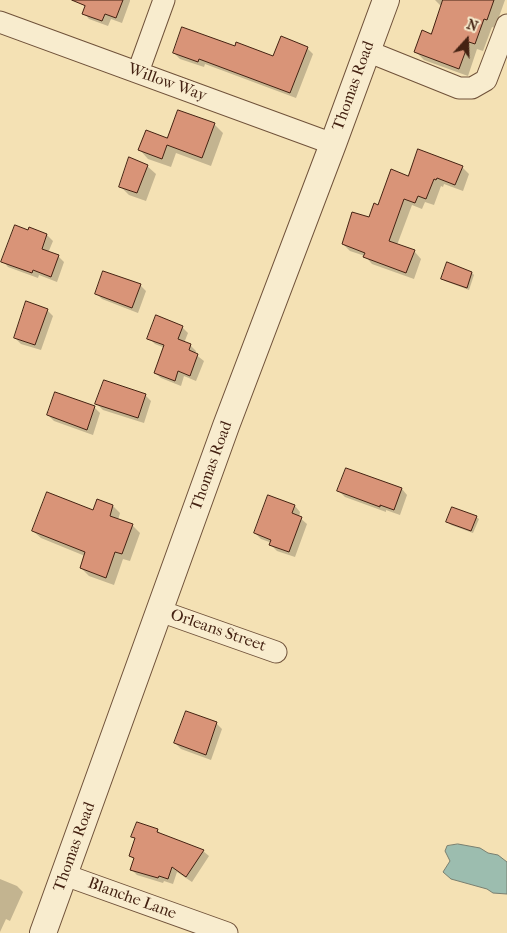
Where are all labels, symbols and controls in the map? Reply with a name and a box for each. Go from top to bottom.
north arrow [442,15,492,65]
text: N [464,16,480,35]
street label: Thomas Road [329,39,379,133]
street label: Willow Way [125,60,209,106]
street label: Thomas Road [187,419,237,513]
street label: Orleans Street [168,606,268,656]
street label: Thomas Road [50,800,100,894]
street label: Blanche Lane [85,874,179,924]

